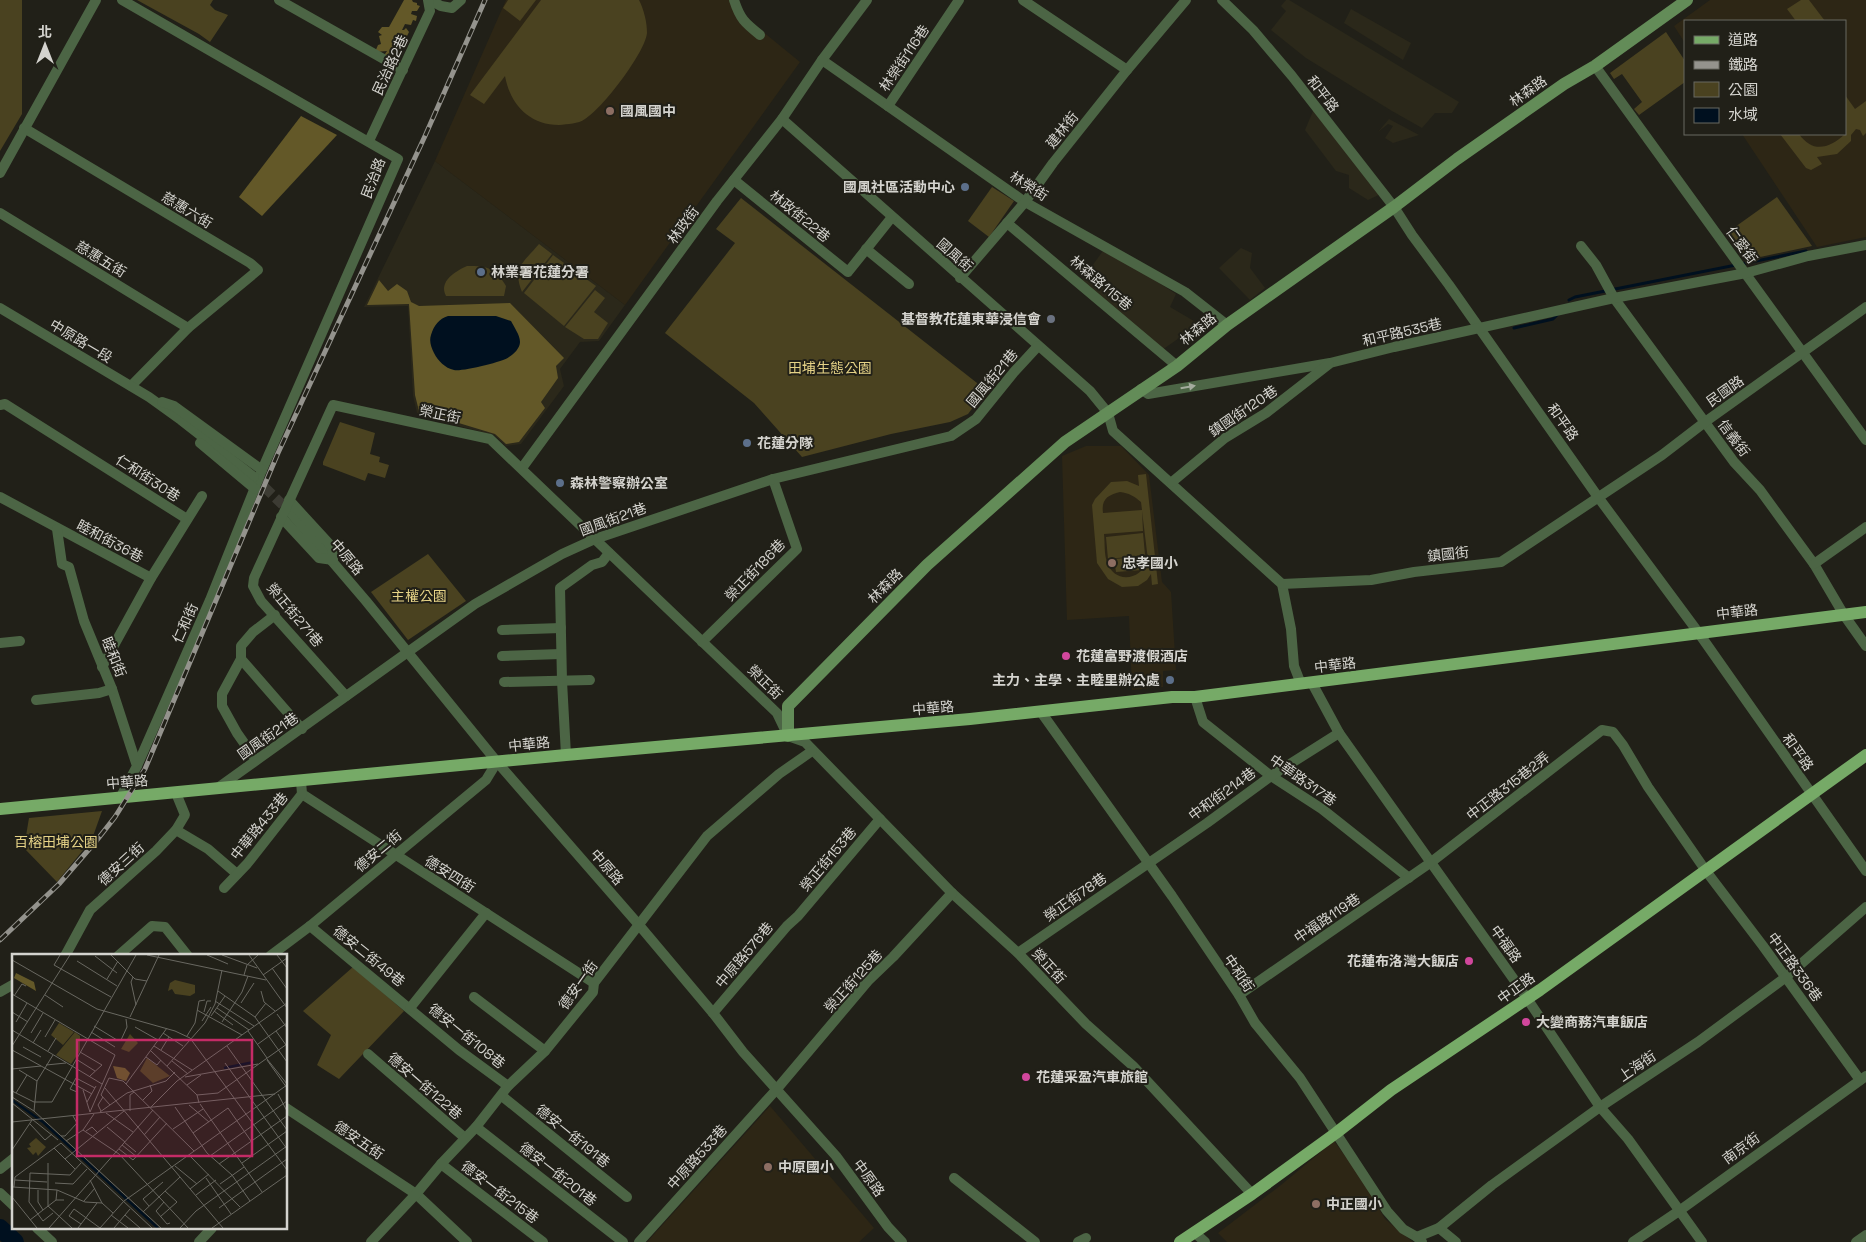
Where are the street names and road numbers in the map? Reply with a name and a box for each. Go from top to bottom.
street label: 林榮街116巷 [875,21,933,95]
street label: 民治路2巷 [368,32,412,98]
street label: 和平路 [1303,72,1343,116]
street label: 林森路 [1506,72,1550,110]
street label: 建林街 [1042,108,1082,152]
street label: 民治路 [357,155,389,201]
street label: 林榮街 [1006,167,1052,205]
street label: 林政街22巷 [766,186,834,246]
street label: 慈惠六街 [158,188,216,232]
street label: 林政街 [663,203,703,247]
street label: 仁愛街 [1722,223,1762,267]
street label: 國風街 [933,234,977,276]
street label: 慈惠五街 [72,237,130,281]
street label: 林森路115巷 [1066,252,1136,314]
street label: 林森路 [1176,309,1220,349]
street label: 和平路535巷 [1360,314,1444,350]
street label: 中原路一段 [46,315,116,367]
street label: 國風街21巷 [963,345,1021,411]
street label: 民國路 [1703,372,1747,410]
street label: 鎮國街120巷 [1205,381,1281,441]
street label: 和平路 [1544,400,1582,444]
street label: 榮正街 [418,401,462,427]
street label: 信義街 [1714,416,1754,460]
street label: 仁和街30巷 [112,450,184,506]
street label: 國風街21巷 [577,499,649,539]
street label: 睦和街36巷 [74,516,146,566]
street label: 中原路 [327,535,367,579]
street label: 榮正街186巷 [721,535,789,605]
street label: 鎮國街 [1426,543,1470,565]
street label: 林森路 [864,565,906,607]
street label: 榮正街271巷 [263,579,327,651]
street label: 仁和街 [168,600,202,646]
street label: 中華路 [1715,601,1759,623]
street label: 睦和街 [98,634,130,680]
street label: 中華路 [1313,654,1357,676]
street label: 榮正街 [744,661,786,703]
street label: 中華路 [911,697,955,719]
street label: 國風街21巷 [234,708,302,764]
street label: 和平路 [1779,730,1817,774]
street label: 中華路 [507,733,551,755]
street label: 中正路315巷2弄 [1463,748,1553,824]
street label: 中華路317巷 [1266,750,1340,810]
street label: 中和街214巷 [1185,763,1259,825]
street label: 中華路 [105,771,149,793]
street label: 中華路433巷 [226,789,292,863]
street label: 榮正街153巷 [796,823,860,895]
street label: 德安二街 [351,826,405,876]
street label: 德安三街 [94,839,148,889]
street label: 中原路 [586,845,628,889]
street label: 德安四街 [421,852,479,896]
street label: 榮正街78巷 [1040,869,1110,925]
street label: 中福路119巷 [1290,889,1364,947]
street label: 中原路576巷 [711,918,777,992]
street label: 德安二街49巷 [329,922,409,990]
street label: 中福路 [1487,922,1525,966]
street label: 中正路336巷 [1764,929,1826,1005]
street label: 榮正街 [1028,945,1070,987]
street label: 榮正街125巷 [820,946,886,1016]
street label: 中和街 [1220,951,1258,995]
street label: 德安一街 [555,957,601,1013]
street label: 中正路 [1494,969,1538,1007]
street label: 德安一街108巷 [425,1000,509,1072]
street label: 上海街 [1615,1047,1659,1085]
street label: 德安一街122巷 [384,1049,466,1123]
street label: 德安一街191巷 [532,1101,614,1171]
street label: 德安五街 [331,1117,387,1163]
street label: 中原路533巷 [663,1121,731,1193]
street label: 南京街 [1719,1128,1763,1168]
street label: 德安一街201巷 [516,1138,600,1210]
street label: 中原路 [849,1156,889,1200]
street label: 德安一街215巷 [458,1157,542,1227]

